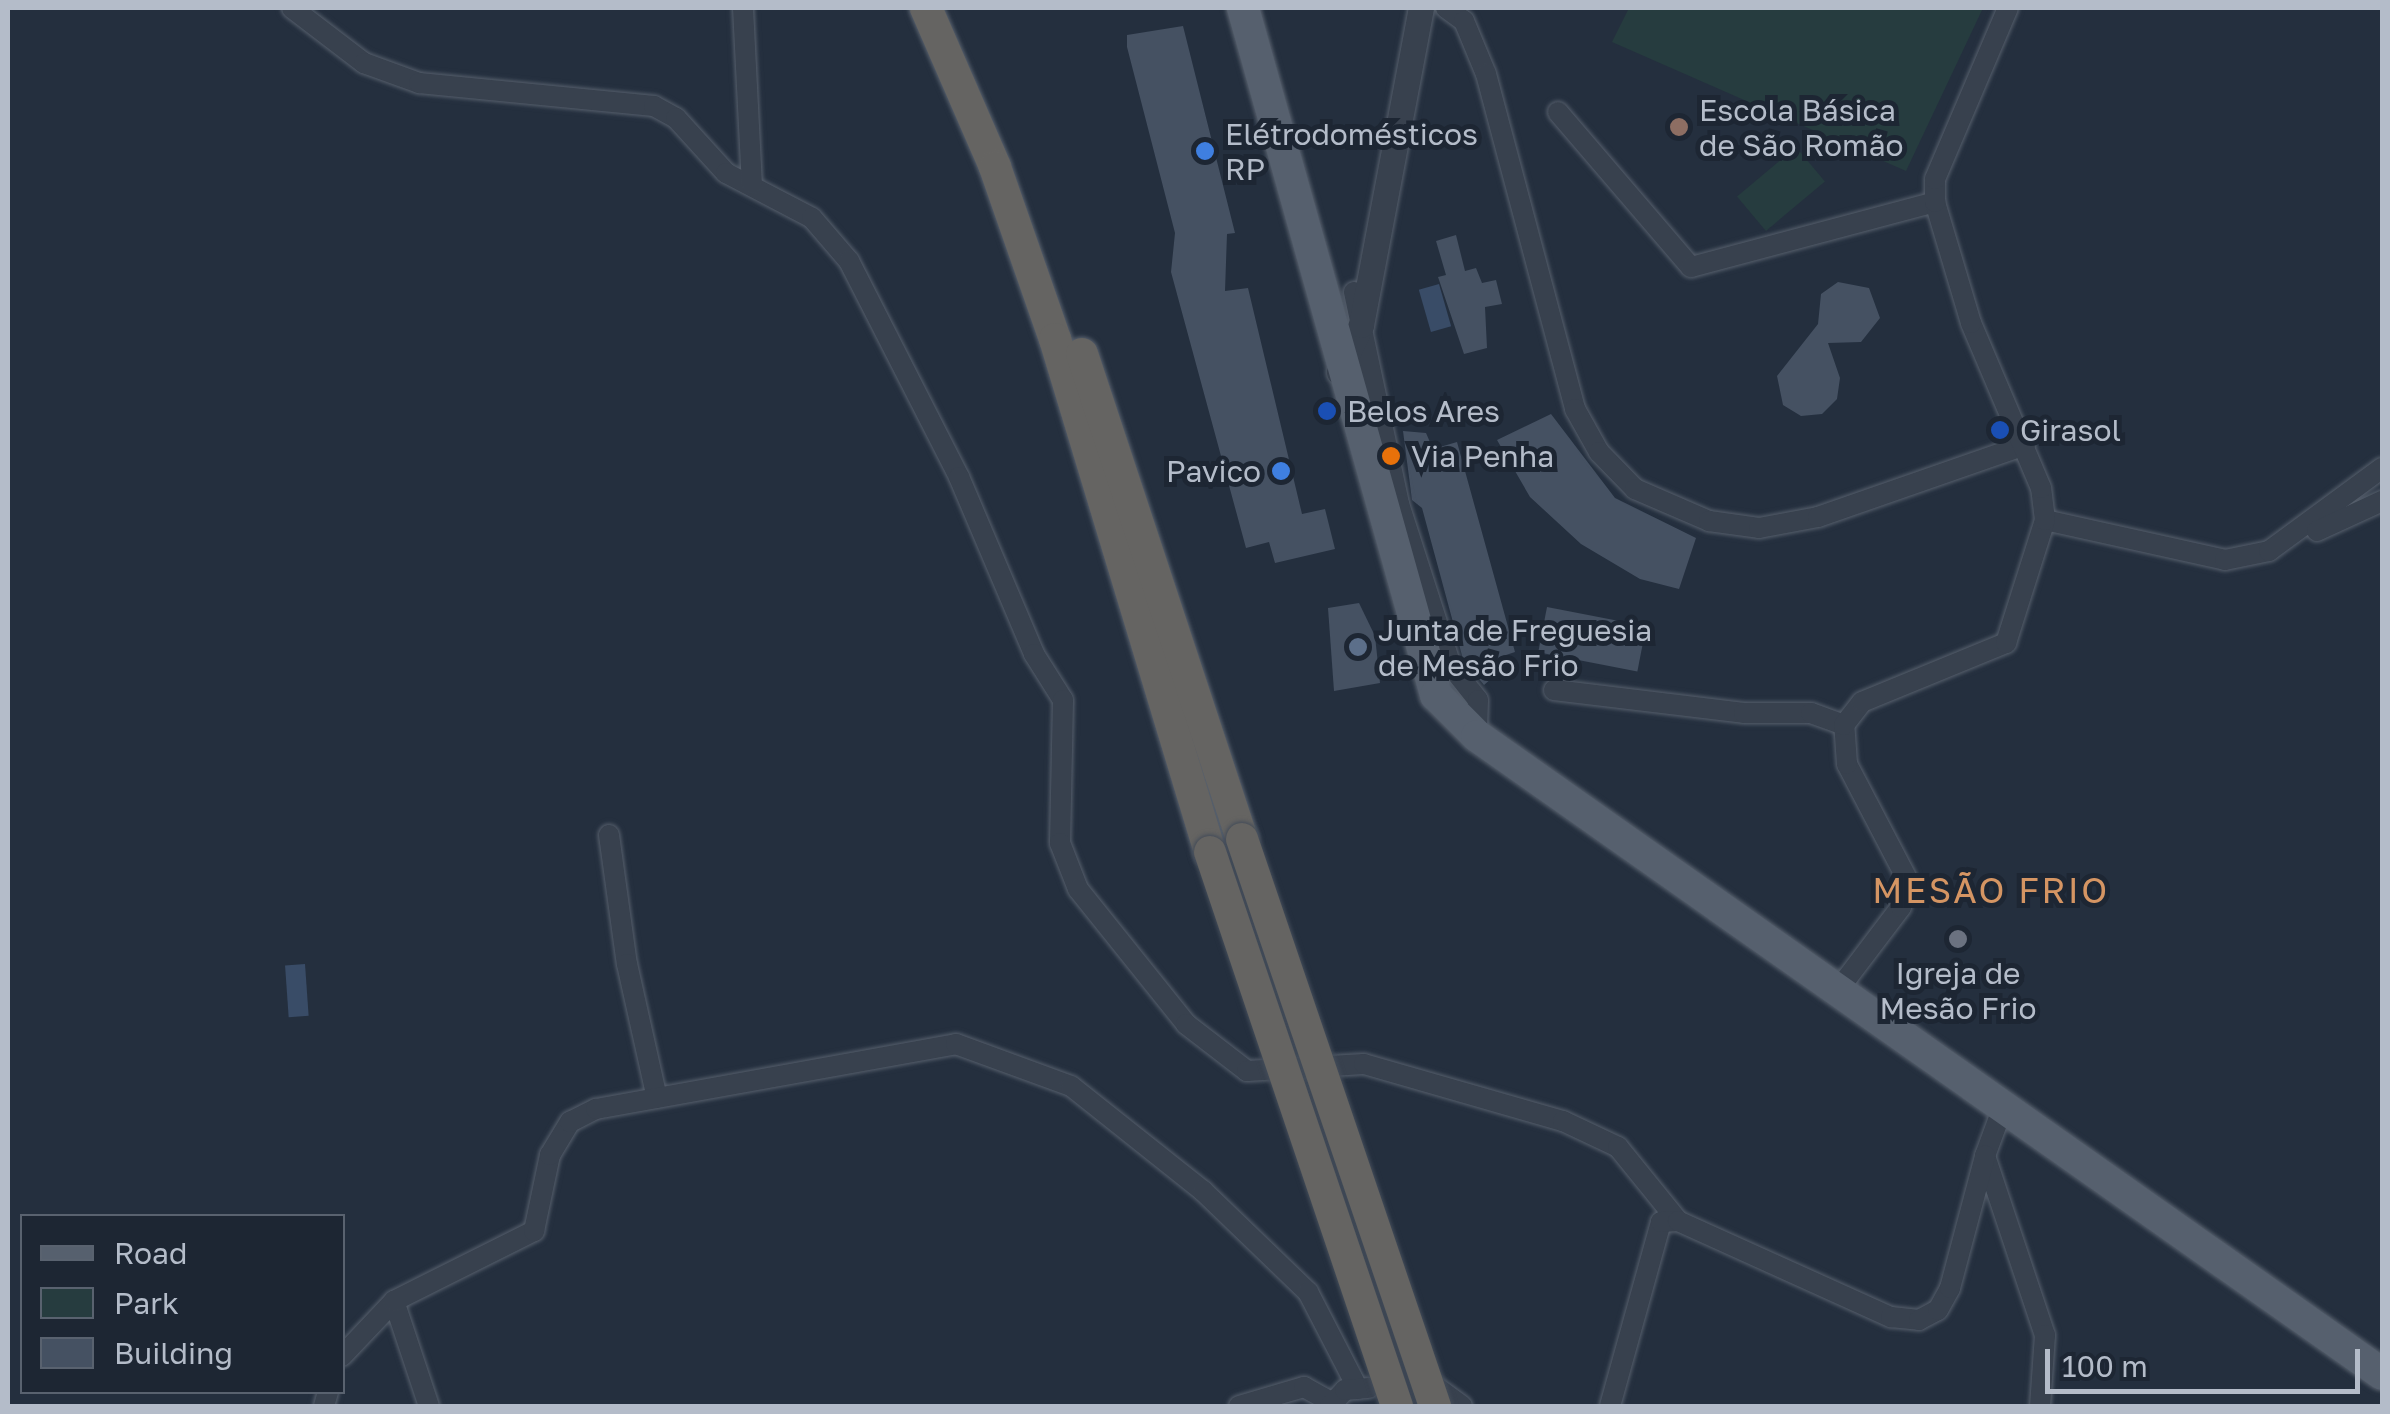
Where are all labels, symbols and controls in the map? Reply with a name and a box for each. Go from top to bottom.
place label: Escola Básica de São Romão [1699,92,1904,162]
place label: Elétrodomésticos RP [1225,116,1478,186]
marker: Escola Básica de São Romão [1668,116,1690,138]
marker: Elétrodomésticos RP [1194,140,1216,162]
place label: Belos Ares [1347,393,1500,429]
marker: Belos Ares [1316,400,1338,422]
place label: Girasol [2020,412,2121,448]
marker: Girasol [1989,419,2011,441]
place label: Via Penha [1411,438,1554,474]
marker: Via Penha [1380,445,1402,467]
place label: Pavico [1166,453,1261,489]
marker: Pavico [1270,460,1292,482]
place label: Junta de Freguesia de Mesão Frio [1378,612,1652,682]
marker: Junta de Freguesia de Mesão Frio [1347,636,1369,658]
district label: MESÃO FRIO [1872,869,2110,911]
marker: Igreja de Mesão Frio [1947,928,1969,950]
place label: Igreja de Mesão Frio [1879,955,2037,1026]
legend [20,1214,345,1394]
text: Road [114,1235,188,1271]
text: Park [114,1285,179,1321]
scale bar [2050,1329,2365,1391]
text: Building [114,1335,233,1371]
text: 100 m [2062,1348,2148,1384]

